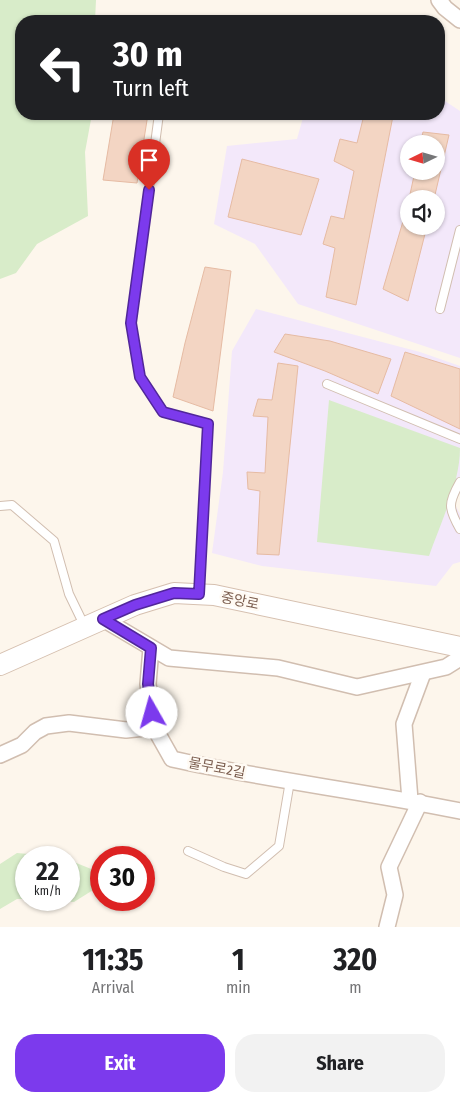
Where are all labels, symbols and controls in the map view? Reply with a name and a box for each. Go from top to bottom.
text: 30 m [113,33,183,75]
icon: left [30,35,95,100]
text: Turn left [113,75,189,102]
north arrow [400,135,445,180]
map controls [400,135,445,235]
pin [128,139,170,190]
icon: arrive [135,146,163,174]
button: sound [400,190,445,235]
street label: 중앙로 [219,589,261,613]
position arrow [125,686,177,738]
street label: 물무로2길 [187,754,247,782]
speed limit sign: 30 [90,846,155,911]
text: 22 [36,857,59,887]
text: km/h [34,884,61,898]
text: 11:35 [82,942,144,978]
text: 1 [232,942,245,978]
text: 320 [333,942,378,978]
text: Arrival [92,978,134,997]
text: min [226,978,251,997]
text: m [349,978,362,997]
button: Exit [15,1034,225,1092]
button: Share [235,1034,445,1092]

